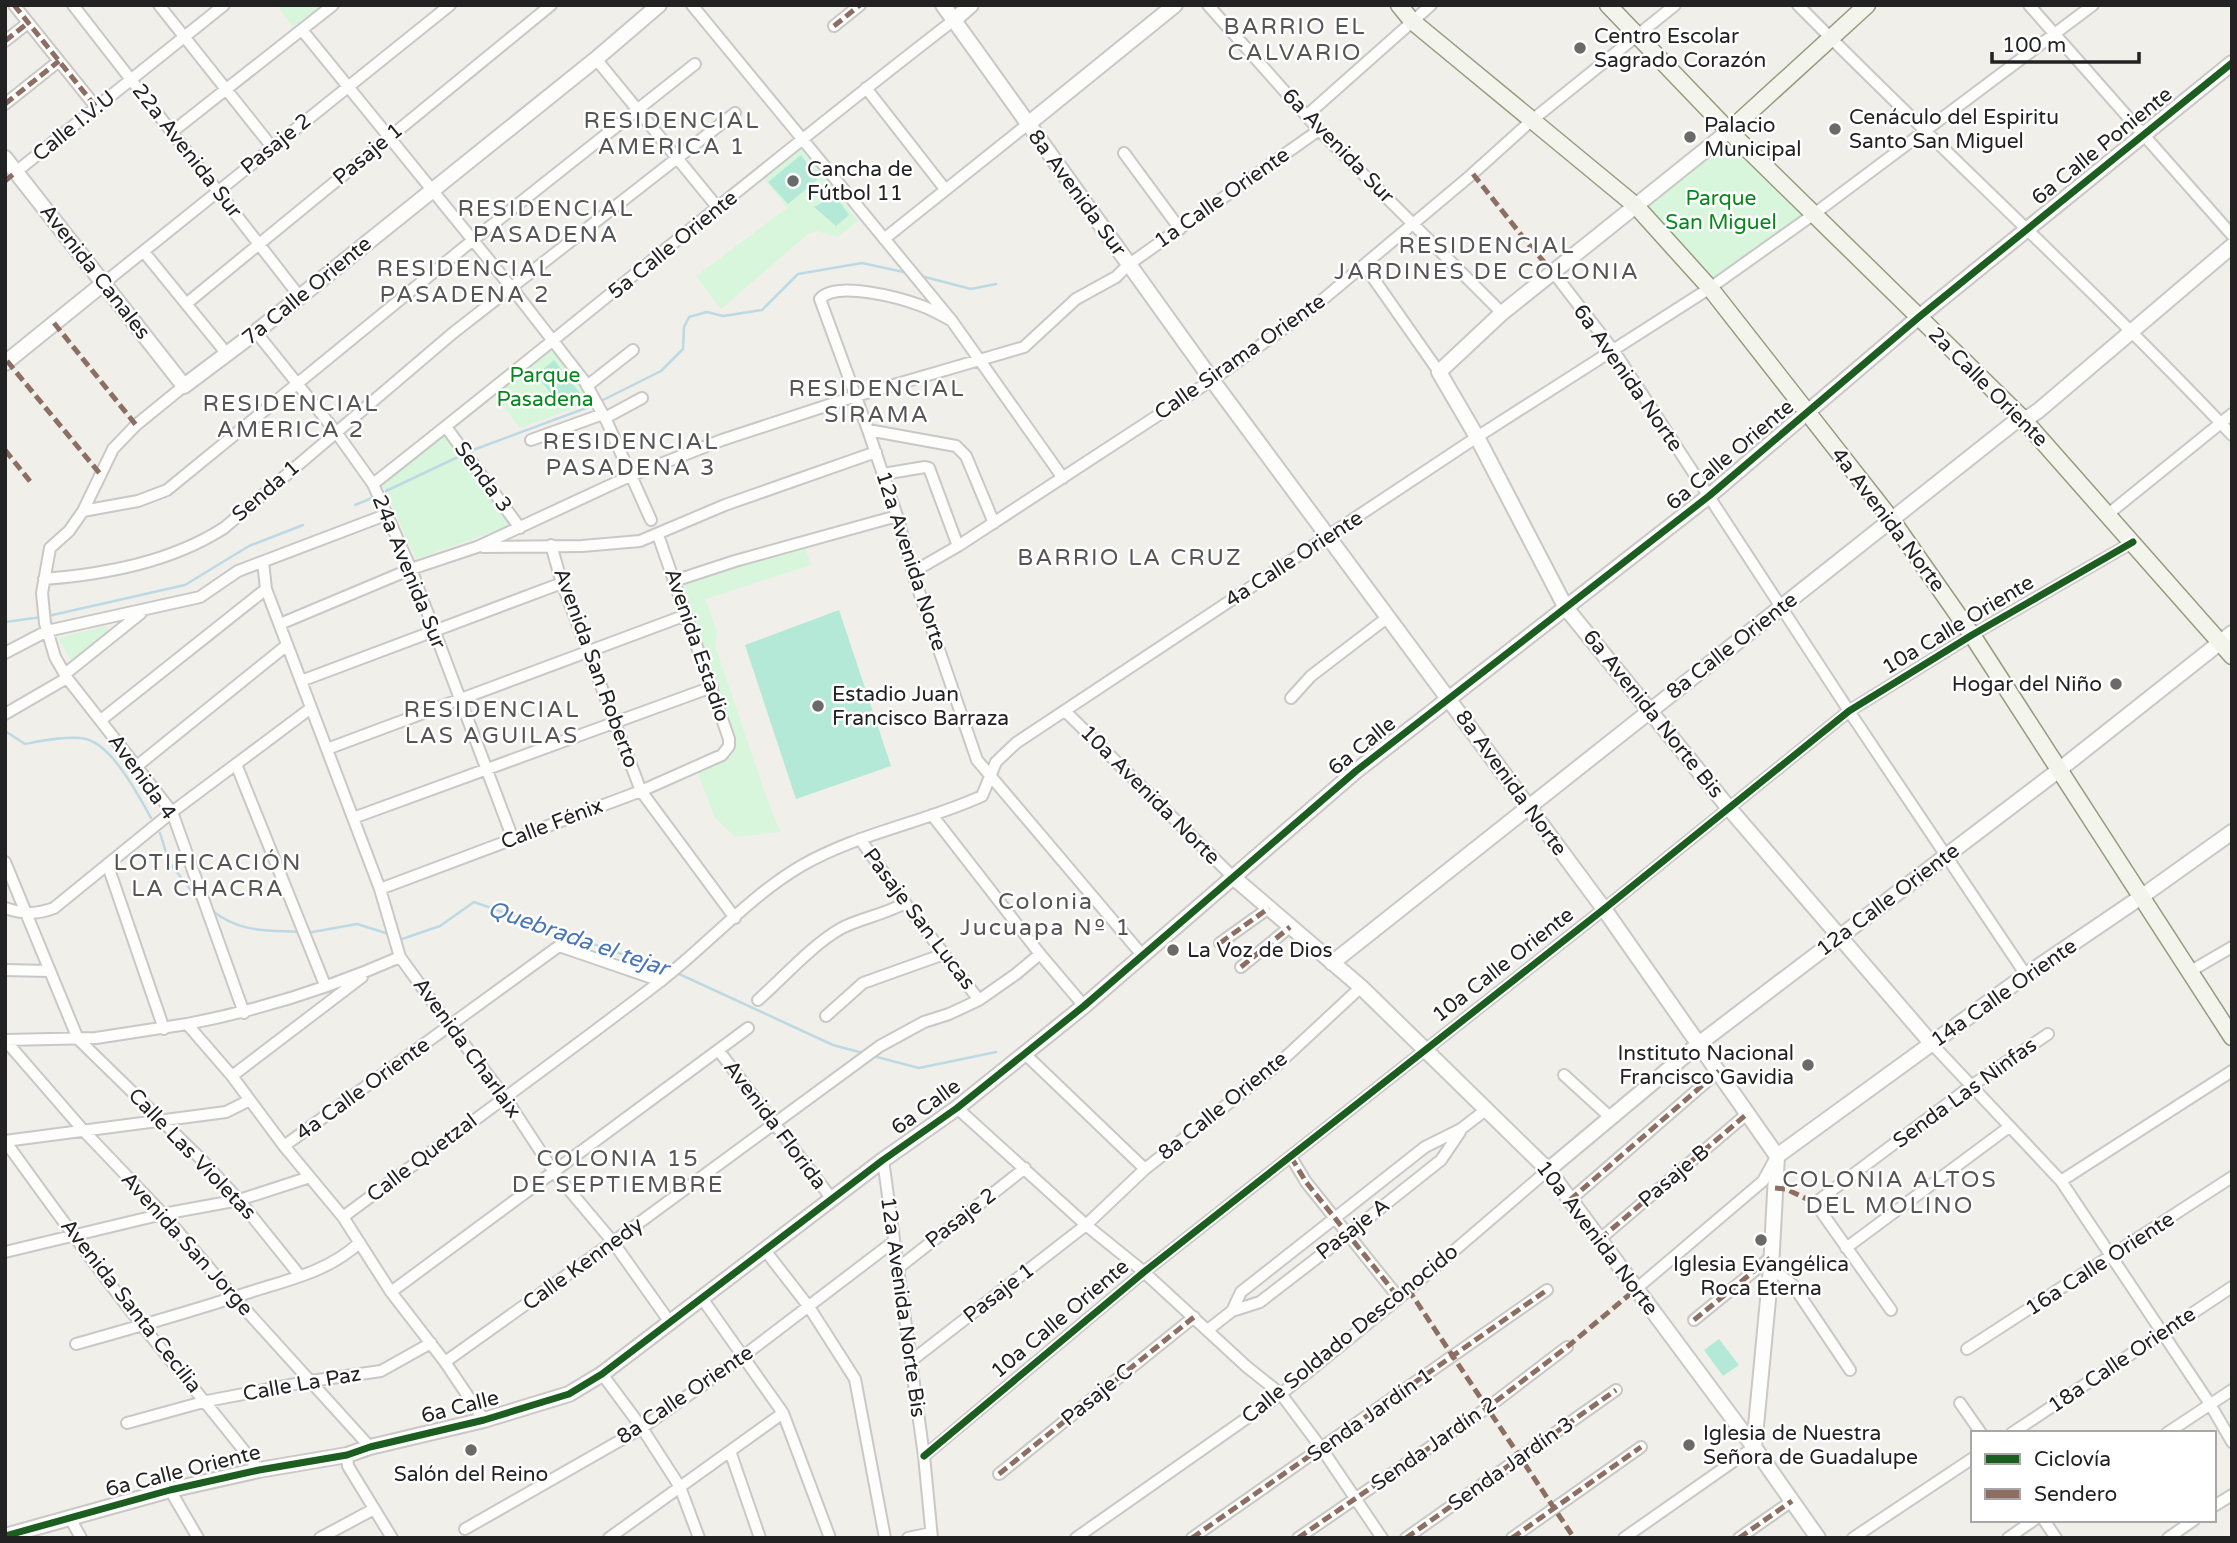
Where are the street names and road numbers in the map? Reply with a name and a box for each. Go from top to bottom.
street label: 22a Avenida Sur [127,79,247,223]
street label: 6a Calle Poniente [2027,82,2177,210]
street label: 6a Avenida Sur [1277,83,1399,209]
street label: Calle I.V.U [28,85,120,167]
street label: Pasaje 2 [236,108,316,180]
street label: Pasaje 1 [328,118,408,190]
street label: 8a Avenida Sur [1023,125,1131,261]
street label: 1a Calle Oriente [1150,142,1294,254]
street label: 5a Calle Oriente [603,185,743,305]
street label: Avenida Canales [35,199,155,345]
street label: 7a Calle Oriente [237,231,377,351]
street label: Calle Sirama Oriente [1150,289,1330,425]
street label: 6a Avenida Norte [1568,300,1688,456]
street label: 2a Calle Oriente [1923,322,2053,452]
street label: 6a Calle Oriente [1661,394,1799,516]
street label: Senda 3 [449,437,517,517]
street label: 4a Avenida Norte [1826,443,1950,597]
street label: Senda 1 [227,455,305,527]
street label: 12a Avenida Norte [870,468,952,654]
street label: 24a Avenida Sur [367,492,451,652]
street label: 4a Calle Oriente [1221,505,1368,613]
street label: Avenida San Roberto [548,565,644,771]
street label: Avenida Estadio [659,565,735,725]
street label: 10a Calle Oriente [1878,570,2038,680]
street label: 8a Calle Oriente [1662,587,1802,705]
street label: 6a Avenida Norte Bis [1578,625,1728,803]
street label: 8a Avenida Norte [1450,705,1572,861]
street label: 6a Calle [1323,711,1401,781]
street label: 10a Avenida Norte [1075,720,1225,870]
street label: Avenida 4 [103,729,181,825]
street label: Calle Fénix [497,793,607,855]
street label: 12a Calle Oriente [1812,838,1964,962]
street label: Pasaje San Lucas [858,843,980,995]
street label: 10a Calle Oriente [1427,902,1579,1028]
street label: 14a Calle Oriente [1926,933,2082,1053]
street label: Avenida Charlaix [408,973,526,1123]
street label: 4a Calle Oriente [291,1032,435,1146]
street label: Senda Las Ninfas [1888,1032,2042,1154]
street label: 8a Calle Oriente [1153,1046,1293,1166]
street label: Avenida Florida [718,1055,832,1195]
street label: 6a Calle [887,1074,965,1140]
street label: Calle Las Violetas [123,1083,261,1225]
street label: Calle Quetzal [362,1109,482,1207]
street label: Pasaje B [1634,1139,1714,1213]
street label: 10a Avenida Norte [1531,1156,1663,1320]
street label: Avenida San Jorge [116,1167,258,1321]
street label: Pasaje 2 [921,1183,1001,1253]
street label: Pasaje A [1312,1193,1394,1265]
street label: 12a Avenida Norte Bis [875,1195,931,1419]
street label: 16a Calle Oriente [2021,1207,2179,1321]
street label: Calle Kennedy [518,1212,648,1316]
street label: Avenida Santa Cecilia [55,1214,207,1398]
street label: Calle Soldado Desconocido [1237,1239,1463,1429]
street label: 10a Calle Oriente [986,1254,1134,1384]
street label: Pasaje 1 [959,1258,1039,1328]
street label: 18a Calle Oriente [2044,1301,2200,1419]
street label: 8a Calle Oriente [612,1340,758,1450]
street label: Pasaje C [1056,1359,1138,1431]
street label: Calle La Paz [241,1361,363,1407]
street label: Senda Jardín 1 [1302,1362,1438,1468]
street label: 6a Calle [419,1385,502,1429]
street label: Senda Jardín 2 [1366,1391,1502,1497]
street label: Senda Jardín 3 [1443,1411,1579,1517]
street label: 6a Calle Oriente [103,1440,263,1502]

